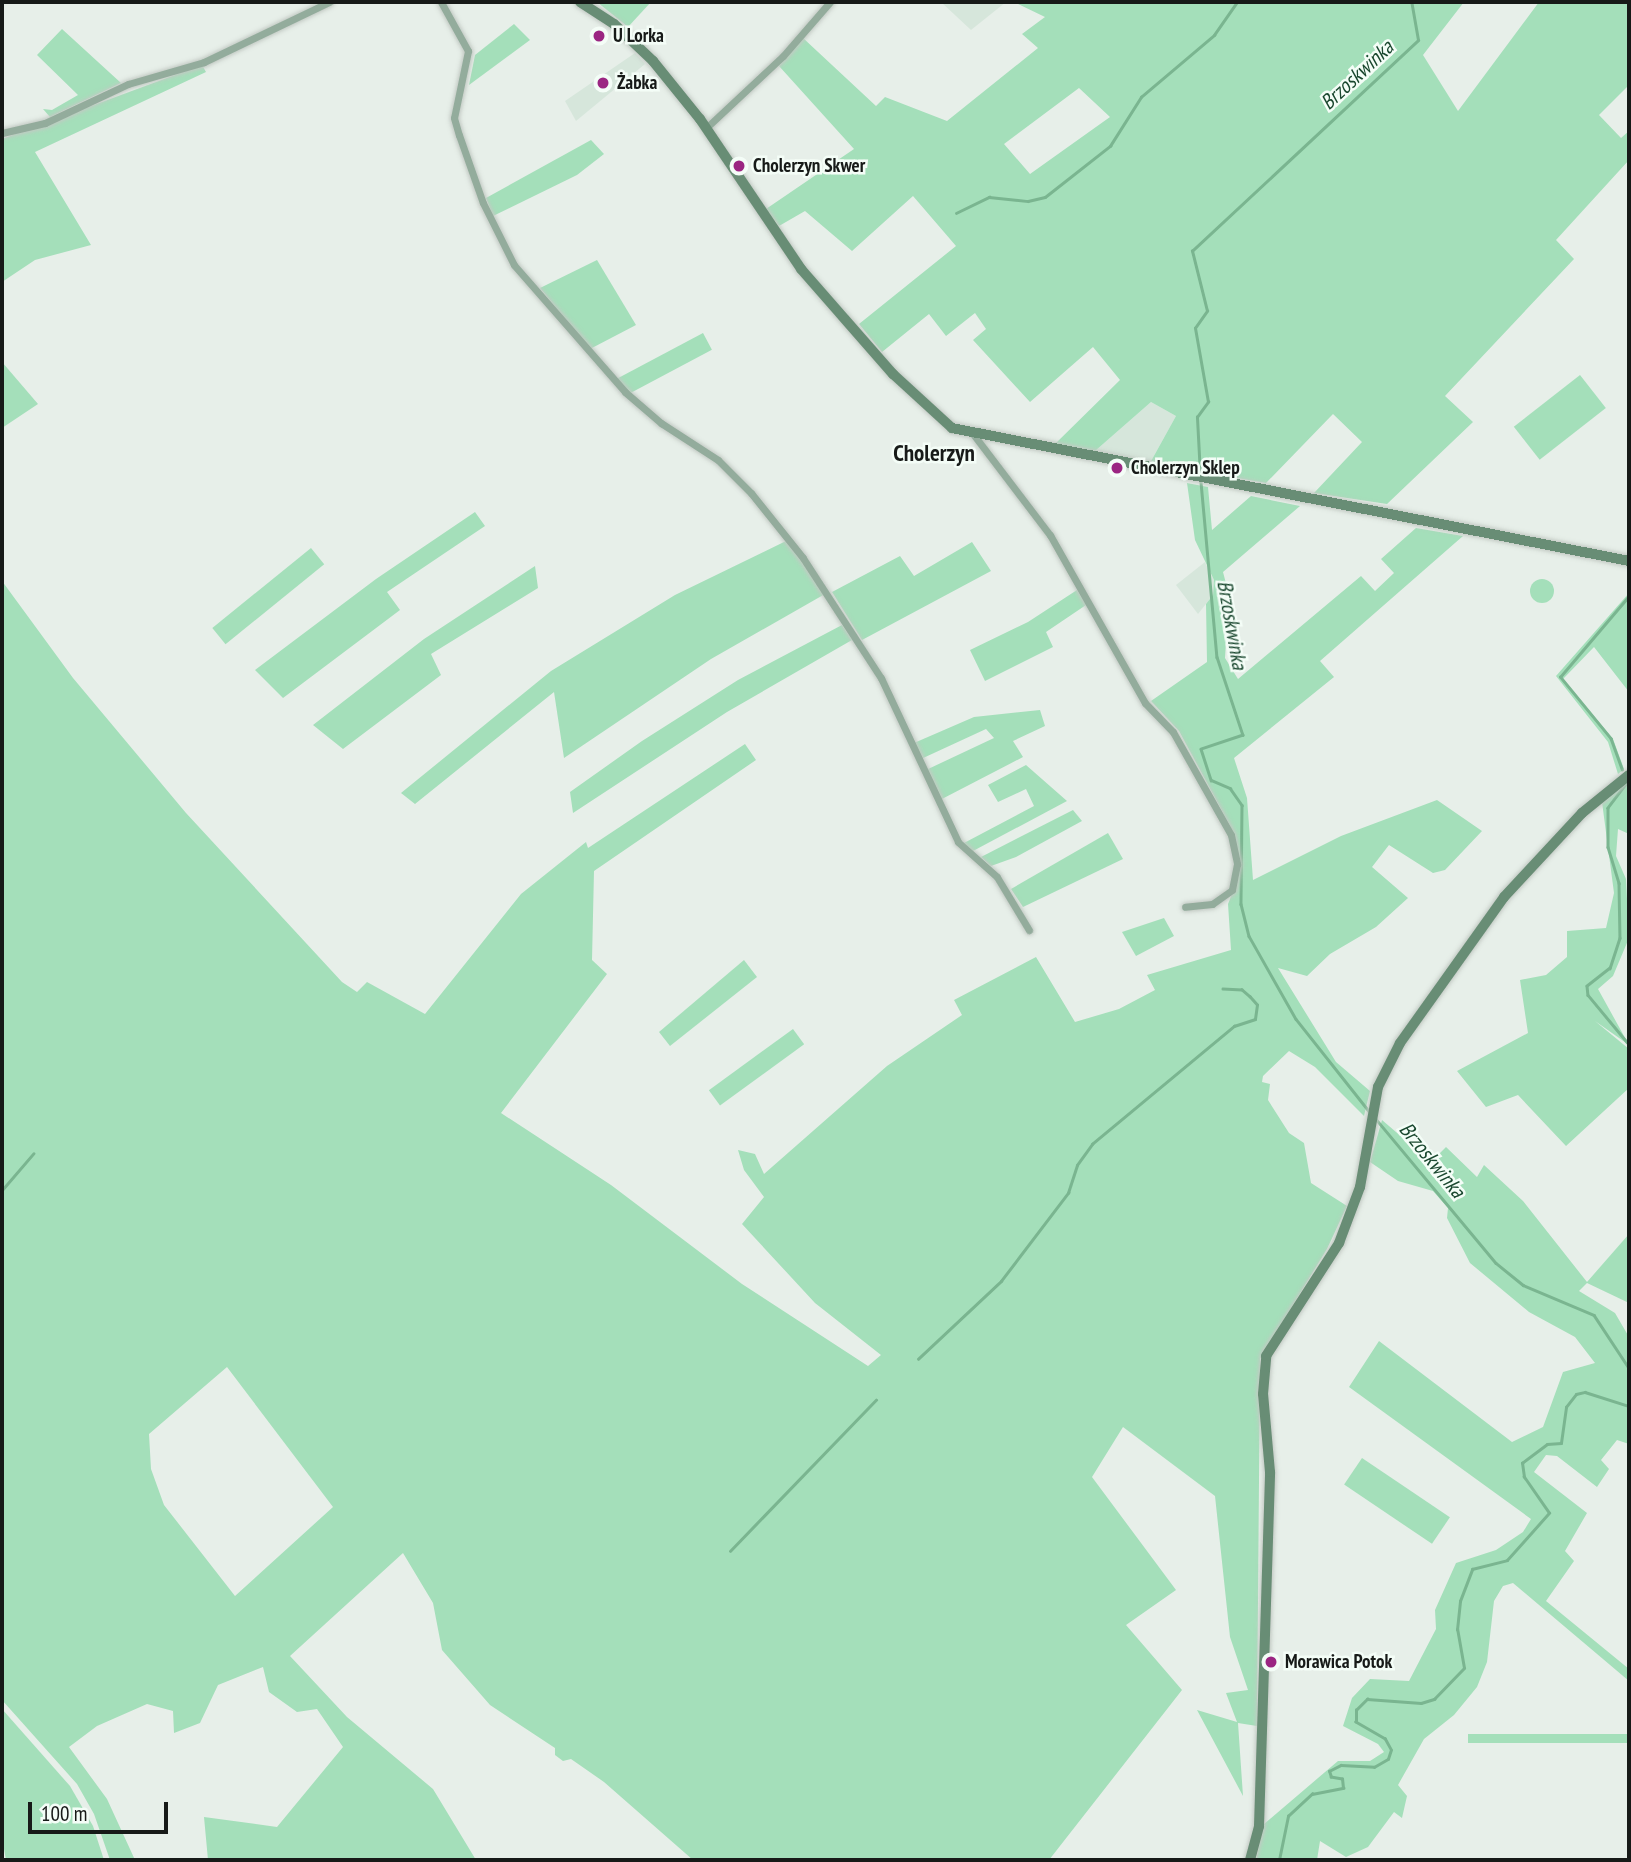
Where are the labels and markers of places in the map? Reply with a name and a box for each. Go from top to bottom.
place label: U Lorka [613,25,664,47]
marker: U Lorka [591,28,607,44]
place label: Żabka [617,72,657,94]
marker: Żabka [595,75,611,91]
place label: Cholerzyn Skwer [753,155,865,177]
marker: Cholerzyn Skwer [731,158,747,174]
place label: Cholerzyn Sklep [1131,457,1240,479]
marker: Cholerzyn Sklep [1109,460,1125,476]
place label: Morawica Potok [1285,1651,1392,1673]
marker: Morawica Potok [1263,1654,1279,1670]

